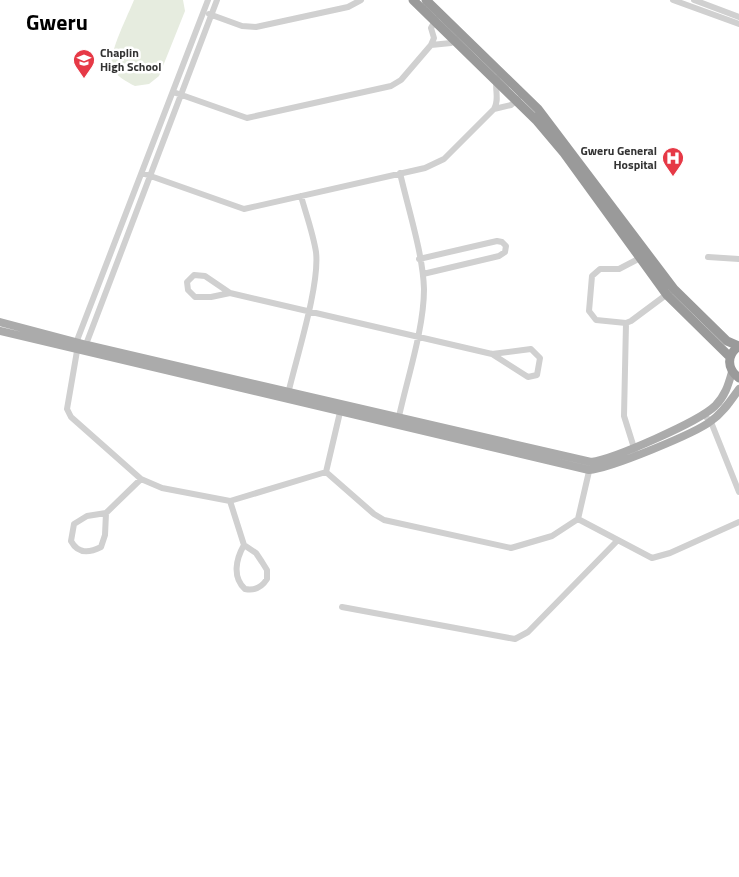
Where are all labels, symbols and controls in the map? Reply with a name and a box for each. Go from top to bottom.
district label: Gweru [26,5,88,39]
place label: Chaplin High School [100,43,161,76]
school or university icon: Chaplin High School [72,48,96,79]
place label: Gweru General Hospital [581,141,657,174]
hospital icon: Gweru General Hospital [661,146,685,177]

